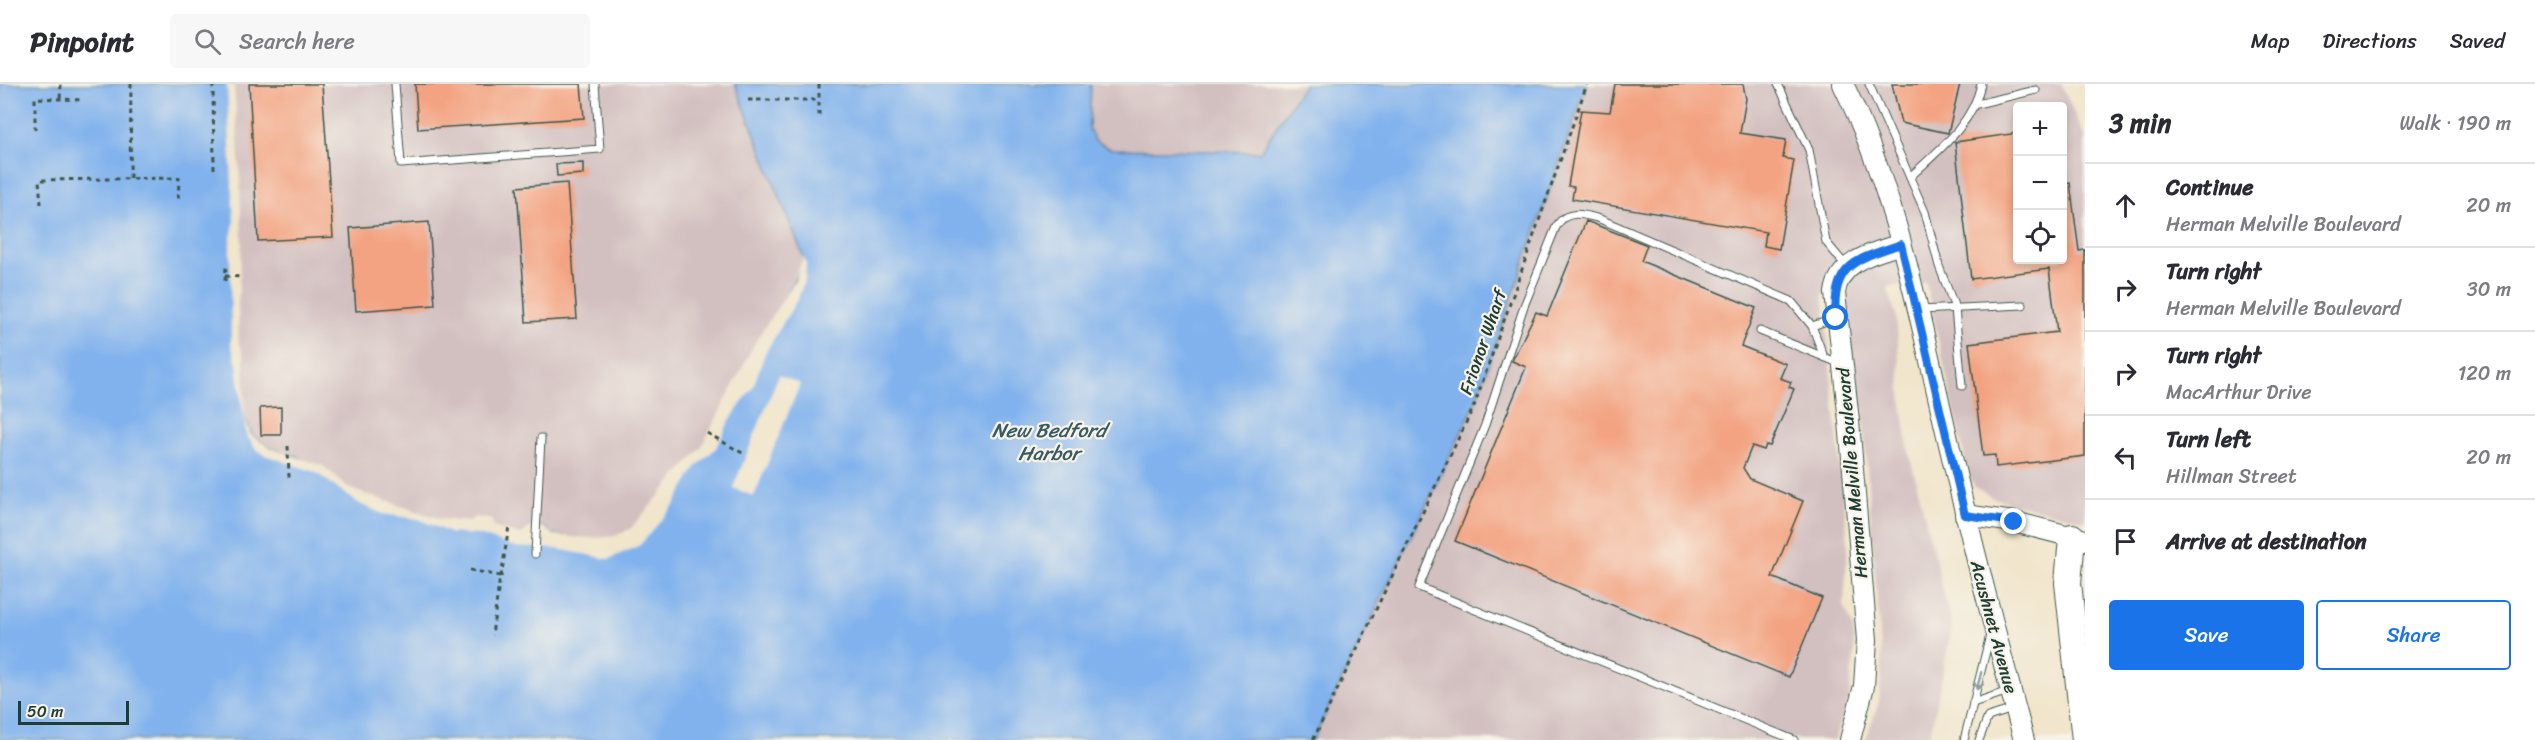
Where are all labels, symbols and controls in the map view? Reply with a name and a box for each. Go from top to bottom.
search box [170,14,590,68]
text: Pinpoint [30,17,134,66]
text: Search here [239,22,355,61]
text: Map [2251,22,2289,60]
text: Directions [2322,22,2417,60]
text: Saved [2450,22,2505,60]
icon: search [191,25,224,58]
text: 3 min [2109,100,2171,146]
map controls [2013,102,2067,264]
button: + [2013,102,2067,156]
text: Walk · 190 m [2399,106,2511,141]
button: − [2013,156,2067,210]
text: Continue [2166,168,2254,207]
text: 20 m [2466,188,2511,223]
icon: ahead [2109,189,2142,222]
text: Herman Melville Boulevard [2166,207,2401,242]
button: locate [2013,210,2067,264]
text: Turn right [2166,252,2261,291]
text: 30 m [2467,272,2511,307]
icon: right [2109,273,2142,306]
street label: Frionor Wharf [1450,283,1517,399]
text: Herman Melville Boulevard [2166,291,2401,326]
route start [1822,304,1848,330]
text: Turn right [2166,336,2261,375]
text: 120 m [2458,356,2511,391]
icon: right [2109,357,2142,390]
street label: Herman Melville Boulevard [1827,365,1877,580]
text: MacArthur Drive [2166,375,2312,410]
water label: New Bedford Harbor [992,413,1112,471]
text: Turn left [2166,420,2251,459]
text: 20 m [2466,440,2511,475]
icon: left [2109,441,2142,474]
text: Hillman Street [2166,459,2297,494]
route end [2000,508,2026,534]
text: Arrive at destination [2166,522,2367,561]
icon: arrive [2109,525,2142,558]
street label: Acushnet Avenue [1961,556,2027,697]
button: Save [2109,600,2304,670]
button: Share [2316,600,2511,670]
one-way arrow [1972,671,1984,690]
text: 50 m [27,697,63,726]
scale bar [18,698,129,726]

